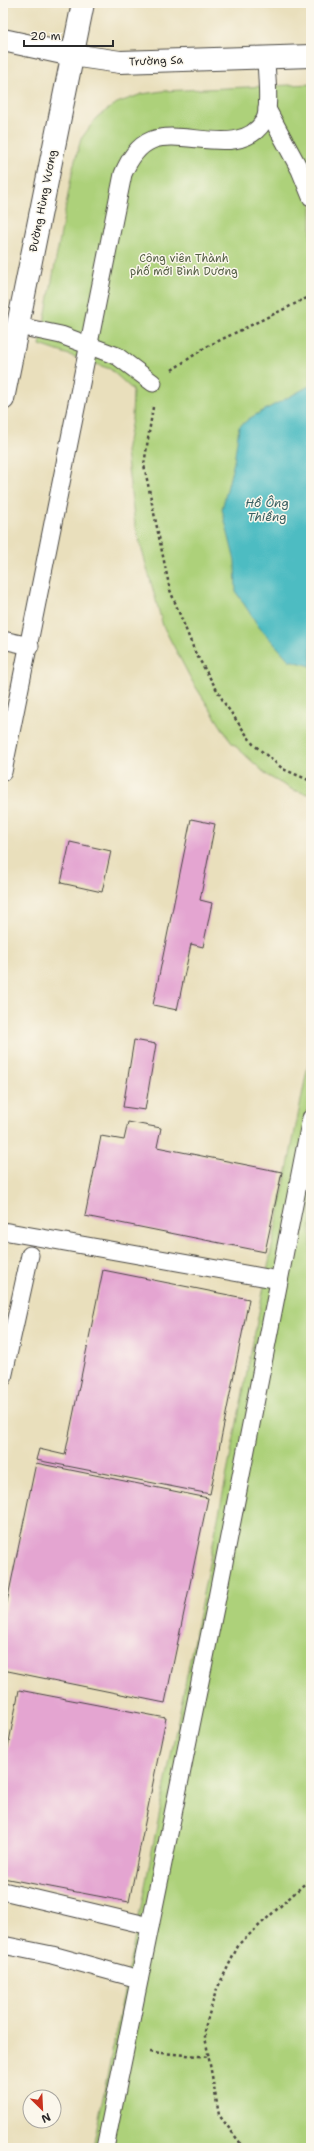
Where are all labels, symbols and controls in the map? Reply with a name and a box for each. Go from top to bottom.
scale bar [24,22,113,48]
text: 20 m [30,28,61,44]
street label: Trường Sa [129,53,184,69]
street label: Đường Hùng Vương [26,148,60,253]
park label: Công viên Thành phố mới Bình Dương [130,251,238,279]
water label: Hồ Ông Thiềng [245,495,289,525]
north arrow [22,2089,62,2129]
text: N [39,2109,53,2126]

